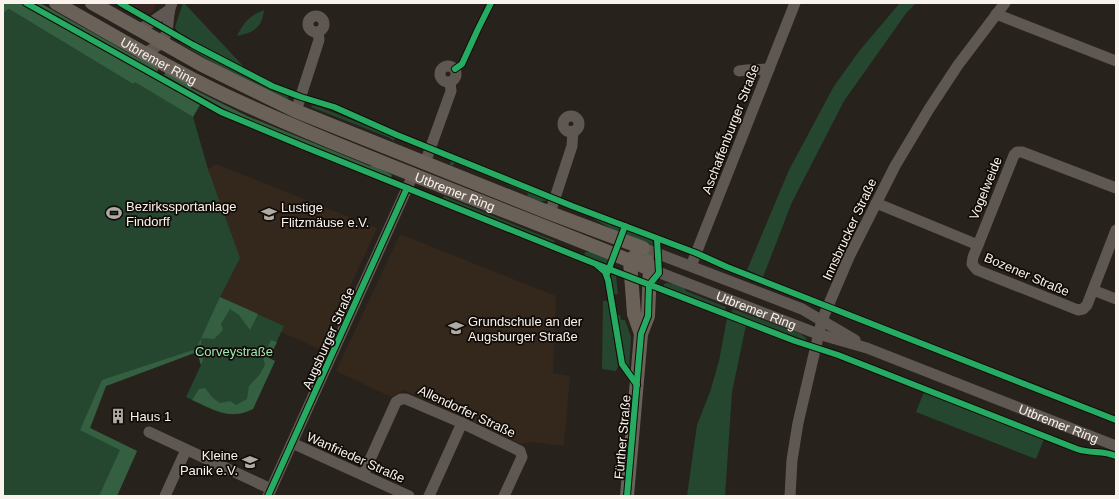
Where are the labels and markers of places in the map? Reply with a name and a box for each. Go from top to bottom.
place label: Bezirkssportanlage Findorff [126,199,237,229]
place label: Lustige Flitzmäuse e.V. [281,200,369,230]
sports icon: Bezirkssportanlage Findorff [105,204,123,222]
school or university icon: Lustige Flitzmäuse e.V. [260,205,278,223]
place label: Grundschule an der Augsburger Straße [468,314,583,344]
school or university icon: Grundschule an der Augsburger Straße [447,319,465,337]
building icon: Haus 1 [109,407,127,425]
place label: Haus 1 [130,409,171,424]
place label: Kleine Panik e.V. [180,448,238,478]
school or university icon: Kleine Panik e.V. [241,453,259,471]

